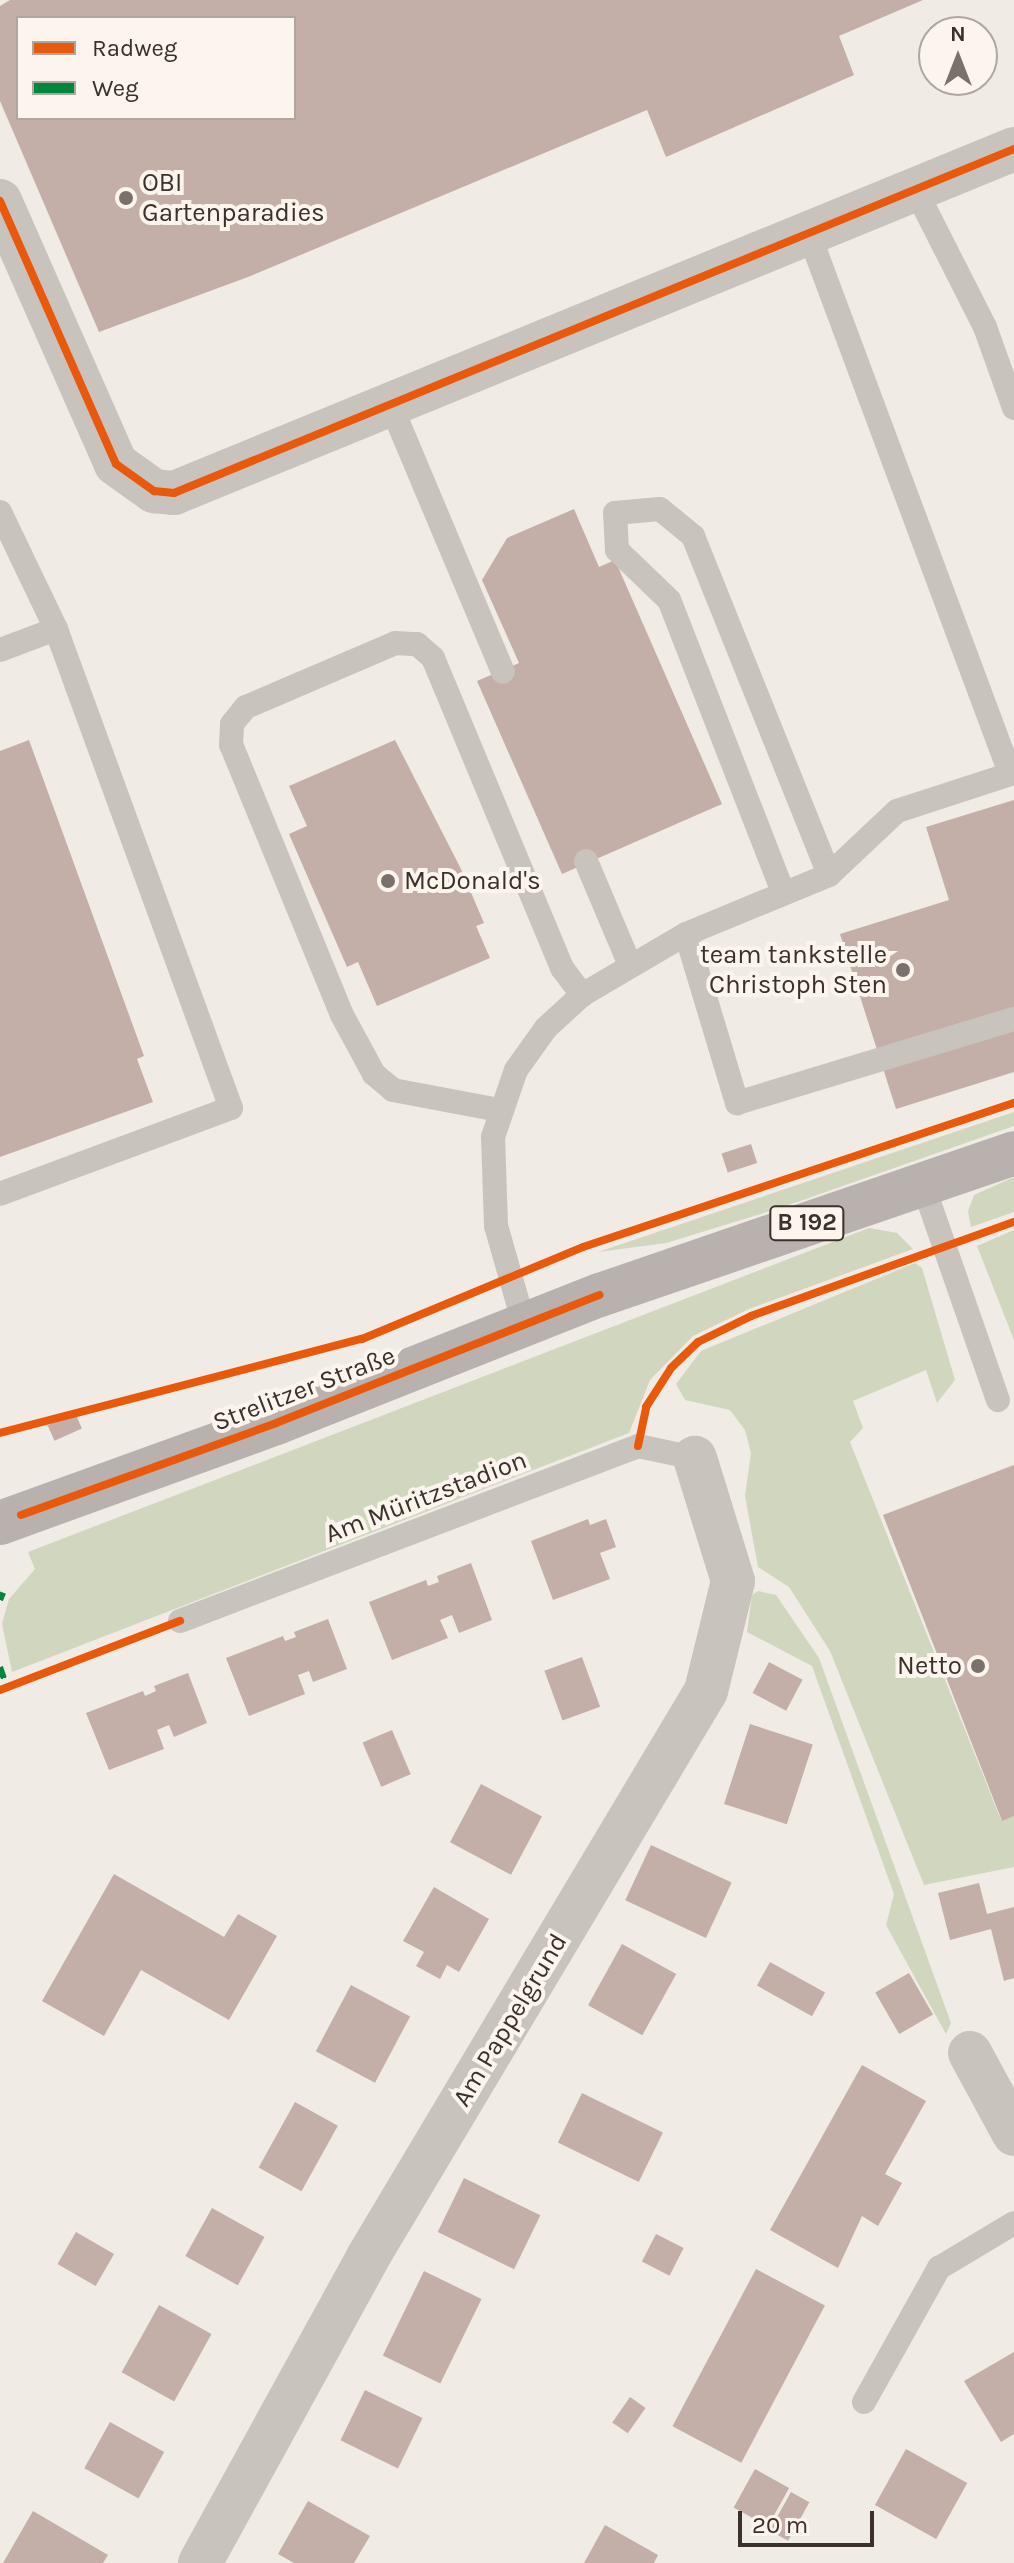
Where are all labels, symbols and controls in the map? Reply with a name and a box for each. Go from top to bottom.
legend [16,16,296,120]
north arrow [918,16,998,96]
text: N [950,21,966,47]
text: Radweg [92,34,177,62]
text: Weg [92,74,139,102]
place label: OBI Gartenparadies [142,167,325,228]
marker: OBI Gartenparadies [117,189,135,207]
place label: McDonald's [404,865,541,897]
marker: McDonald's [379,872,397,890]
place label: team tankstelle Christoph Sten [700,939,887,1000]
marker: team tankstelle Christoph Sten [894,961,912,979]
road number: B 192 [769,1203,845,1243]
street label: Strelitzer Straße [208,1340,400,1438]
street label: Am Müritzstadion [321,1444,531,1550]
place label: Netto [897,1650,962,1682]
marker: Netto [969,1657,987,1675]
street label: Am Pappelgrund [446,1928,574,2112]
scale bar [742,2495,878,2545]
text: 20 m [752,2511,808,2539]

